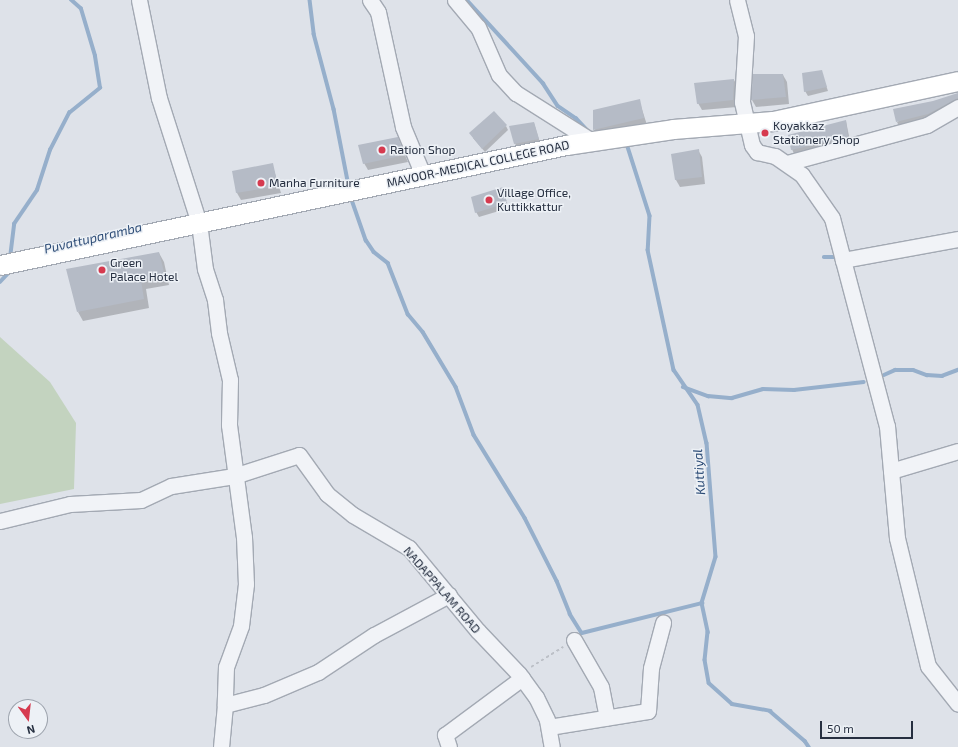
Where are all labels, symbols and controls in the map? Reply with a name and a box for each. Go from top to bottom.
place label: Koyakkaz Stationery Shop [773,119,860,147]
marker: Koyakkaz Stationery Shop [760,128,770,138]
street label: MAVOOR-MEDICAL COLLEGE ROAD [385,138,571,190]
place label: Ration Shop [390,143,455,157]
marker: Ration Shop [377,145,387,155]
place label: Manha Furniture [269,176,360,190]
marker: Manha Furniture [256,178,266,188]
place label: Village Office, Kuttikkattur [497,186,571,214]
marker: Village Office, Kuttikkattur [484,195,494,205]
water label: Puvattuparamba [42,219,144,257]
place label: Green Palace Hotel [110,256,178,284]
marker: Green Palace Hotel [97,265,107,275]
water label: Kuttiyal [690,448,708,496]
street label: NADAPPALAM ROAD [400,544,484,636]
north arrow [8,699,48,739]
scale bar [822,713,915,739]
text: 50 m [827,721,854,735]
text: N [25,723,37,737]

